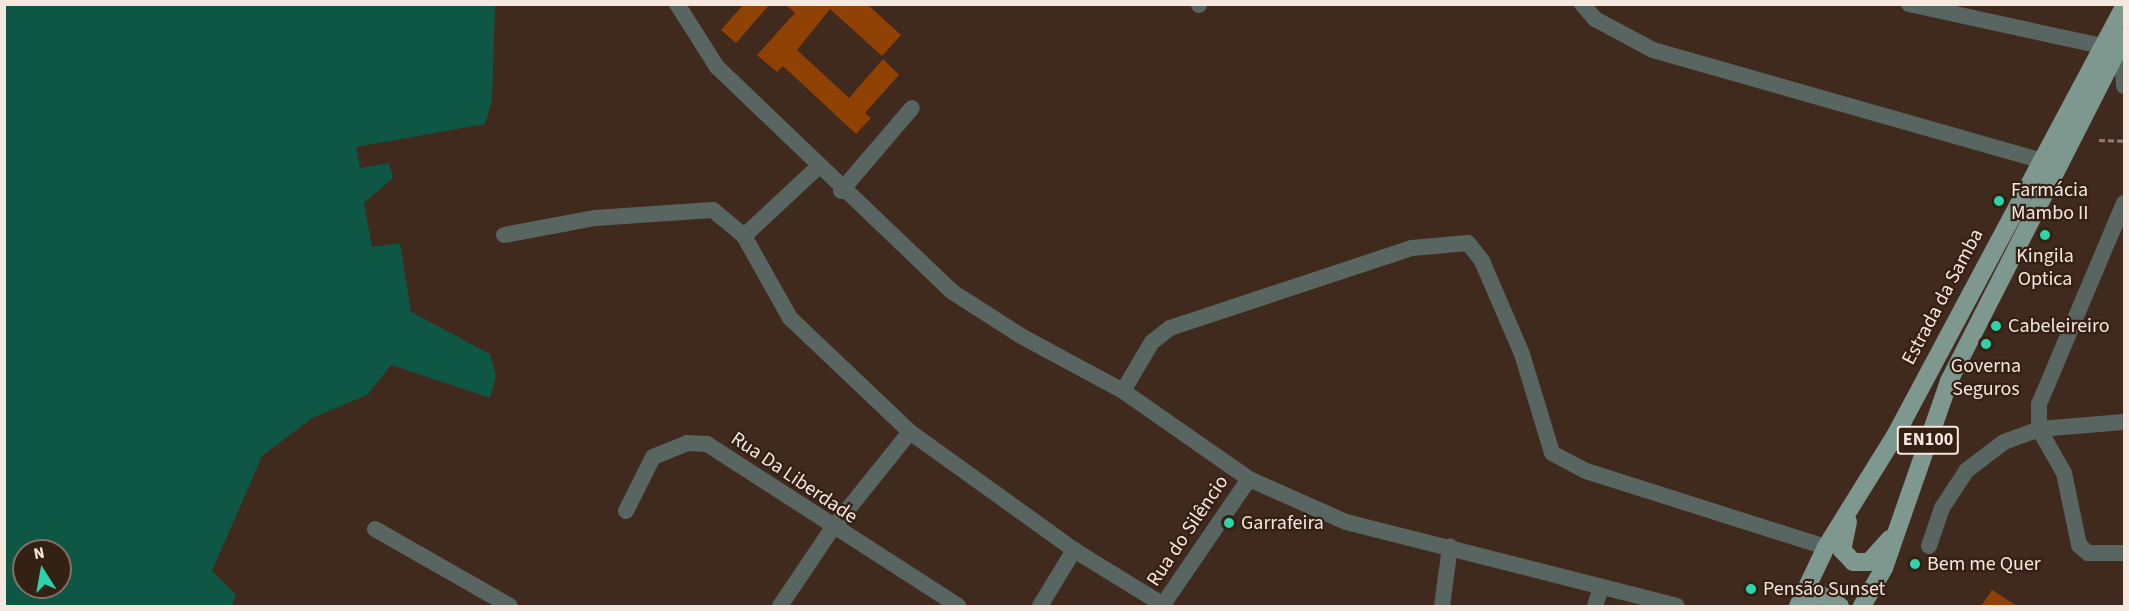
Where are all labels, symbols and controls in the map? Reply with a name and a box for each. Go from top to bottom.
place label: Farmácia Mambo II [2011,178,2089,225]
marker: Farmácia Mambo II [1992,194,2006,208]
street label: Estrada da Samba [1897,225,1989,369]
marker: Kingila Optica [2038,228,2052,242]
place label: Kingila Optica [2016,244,2074,291]
place label: Cabeleireiro [2008,314,2110,338]
marker: Cabeleireiro [1989,319,2003,333]
marker: Governa Seguros [1979,337,1993,351]
place label: Governa Seguros [1951,354,2021,401]
road number: EN100 [1896,425,1960,455]
street label: Rua Da Liberdade [726,427,862,529]
street label: Rua do Silêncio [1142,471,1234,591]
place label: Garrafeira [1241,511,1324,535]
marker: Garrafeira [1222,516,1236,530]
north arrow [12,539,72,599]
text: N [32,541,46,565]
place label: Bem me Quer [1927,552,2041,576]
marker: Bem me Quer [1908,557,1922,571]
place label: Pensão Sunset [1763,577,1885,601]
marker: Pensão Sunset [1744,582,1758,596]

